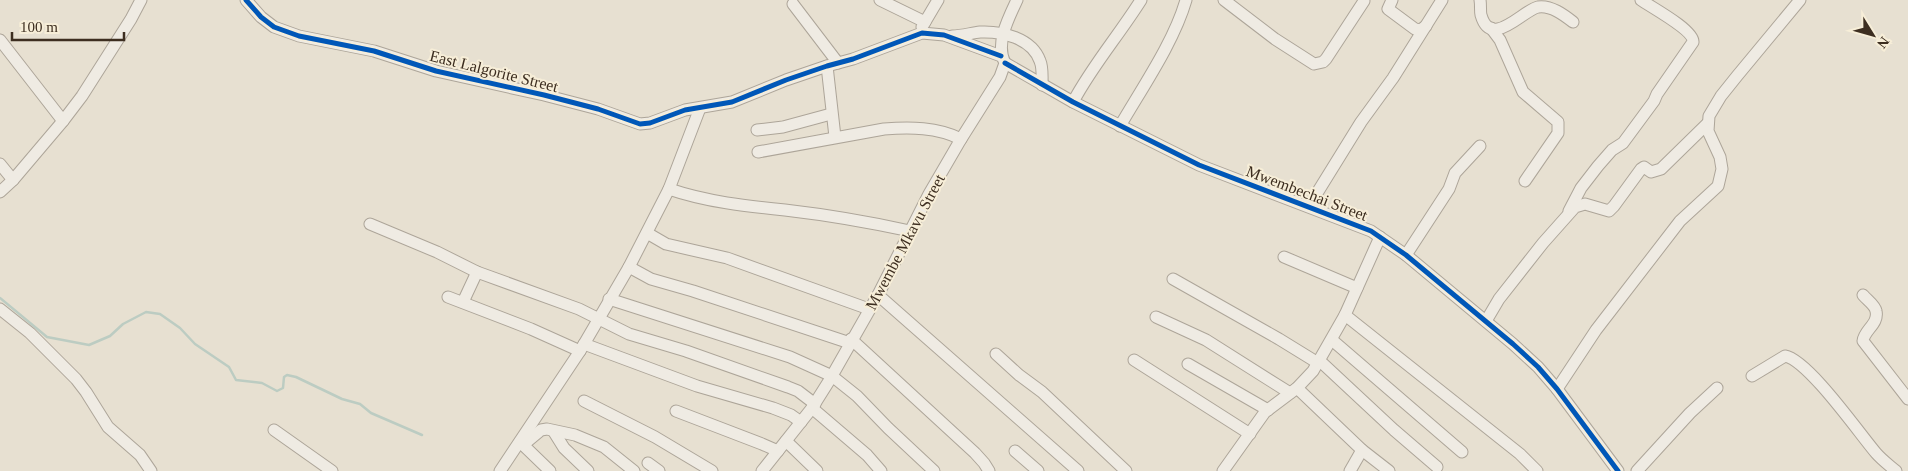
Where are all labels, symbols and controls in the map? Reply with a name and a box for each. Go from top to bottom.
scale bar [12,10,125,42]
north arrow [1848,10,1898,60]
text: 100 m [20,19,58,35]
text: N [1874,34,1892,51]
street label: East Lalgorite Street [428,47,560,96]
street label: Mwembechai Street [1244,162,1370,224]
street label: Mwembe Mkavu Street [862,171,948,313]

